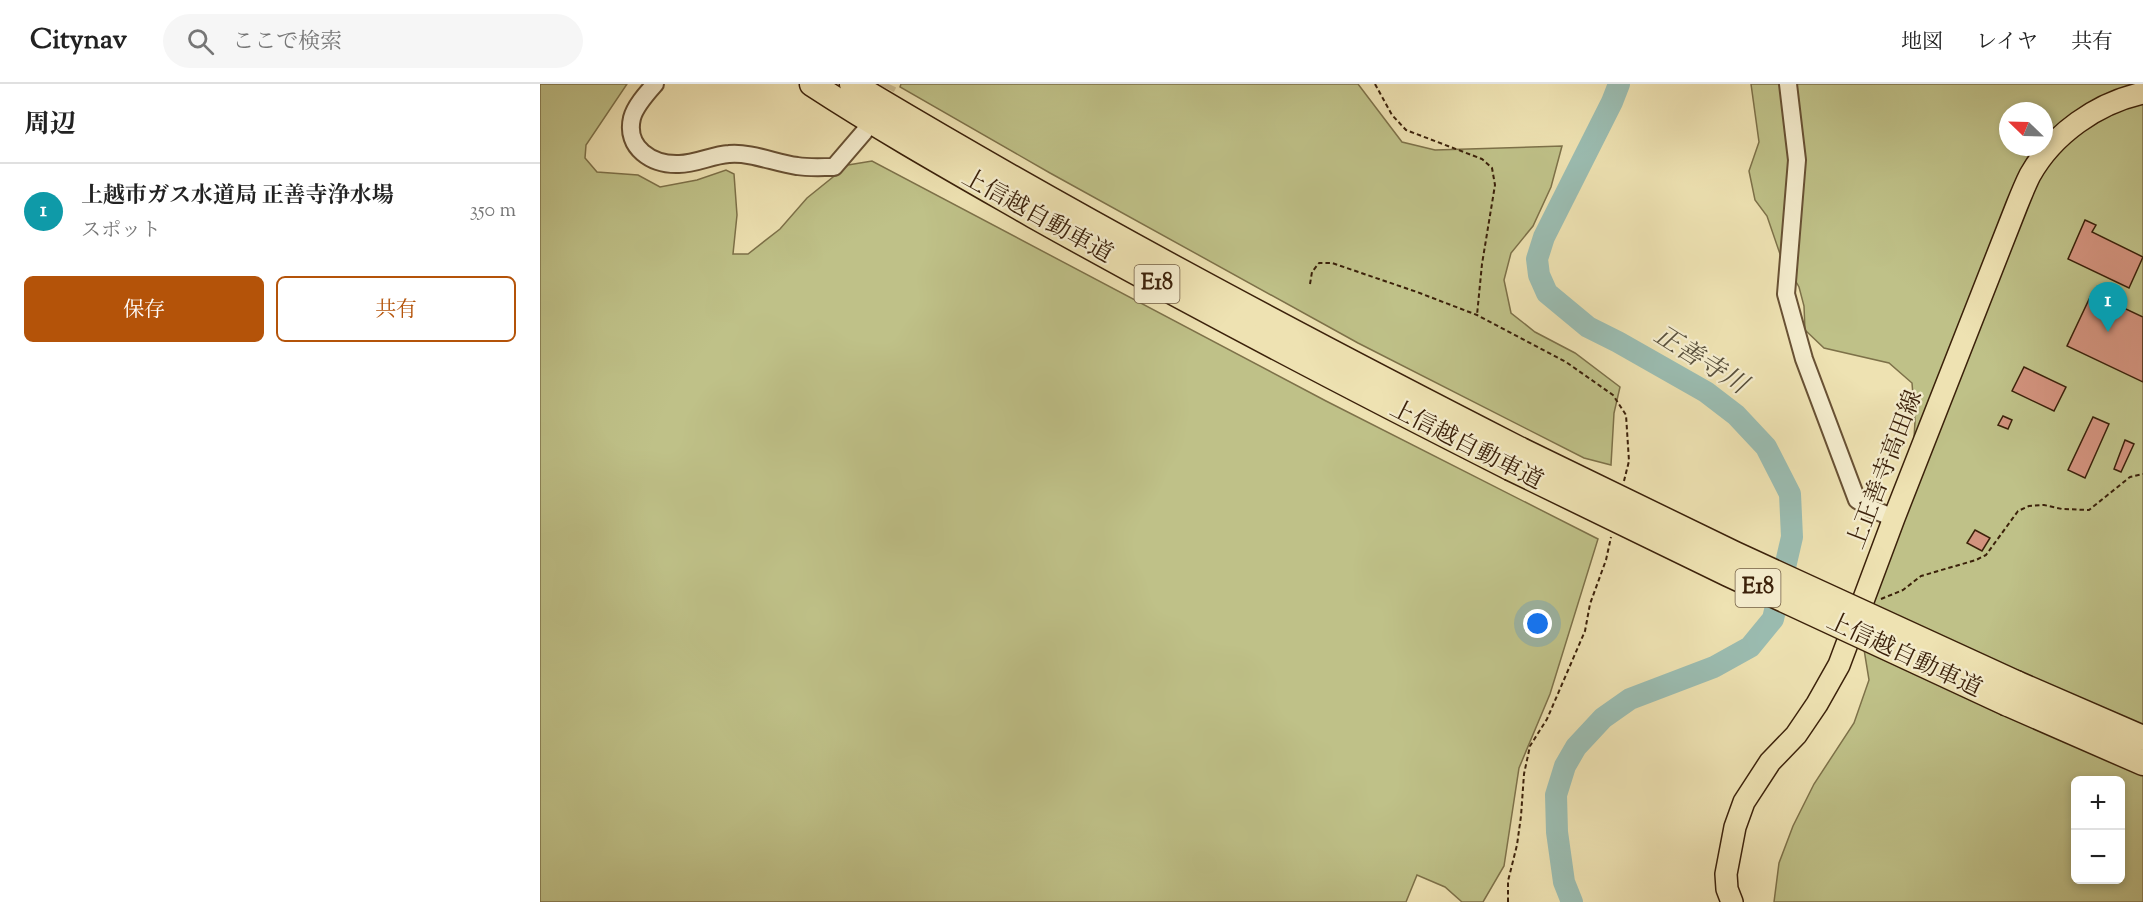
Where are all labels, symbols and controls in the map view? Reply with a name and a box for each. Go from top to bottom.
search box [163,14,583,68]
text: Citynav [30,21,127,61]
icon: search [184,25,217,58]
text: ここで検索 [232,27,342,59]
text: 地図 [1901,28,1943,58]
text: レイヤ [1976,28,2038,58]
text: 共有 [2071,28,2113,58]
north arrow [1999,102,2053,156]
text: 周辺 [24,107,76,144]
street label: 上信越自動車道 [955,161,1119,273]
text: 上越市ガス水道局 正善寺浄水場 [81,181,394,213]
text: 1 [40,197,47,226]
text: 350 m [470,197,516,226]
text: スポット [81,217,161,246]
road number: E18 [1134,265,1180,303]
button: 保存 [24,276,264,342]
button: 共有 [276,276,516,342]
pin: 1 [2088,282,2128,332]
water label: 正善寺川 [1646,318,1756,406]
street label: 上正善寺高田線 [1840,385,1932,555]
street label: 上信越自動車道 [1383,393,1549,499]
road number: E18 [1736,569,1780,607]
street label: 上信越自動車道 [1821,605,1987,707]
your location [1523,609,1552,638]
map controls [2071,776,2125,884]
button: + [2071,776,2125,830]
button: − [2071,830,2125,884]

